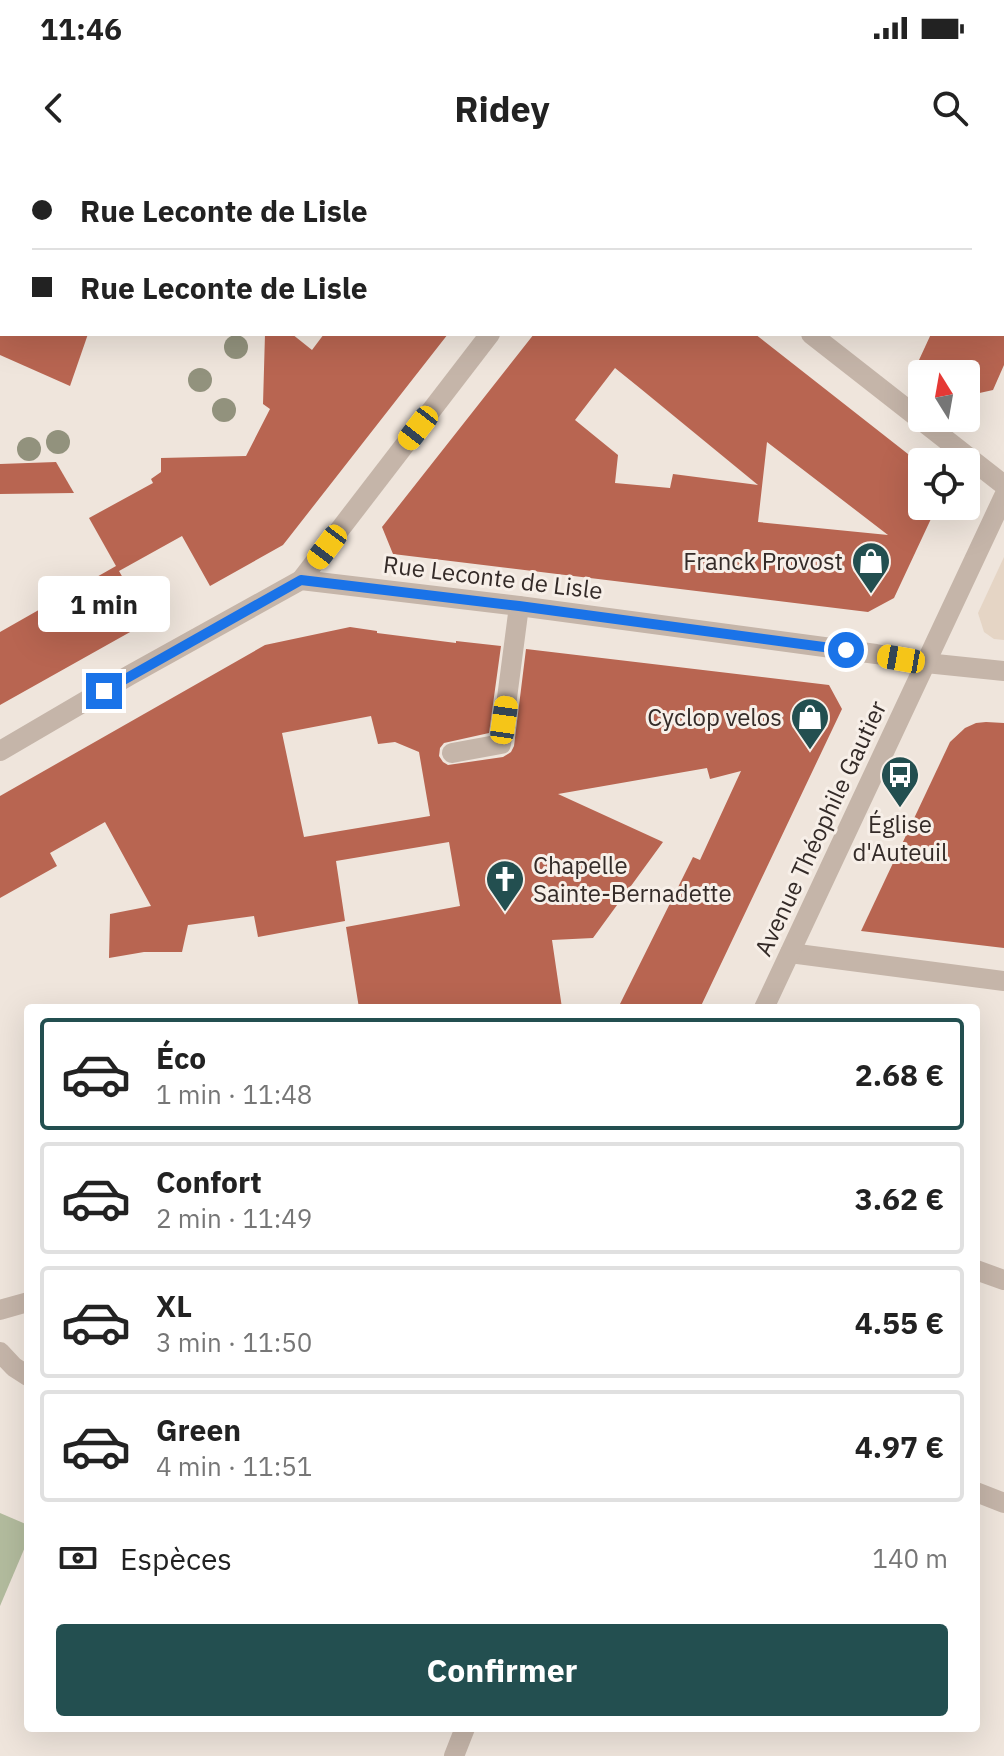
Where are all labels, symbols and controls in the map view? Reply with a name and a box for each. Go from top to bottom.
text: 11:46 [40,9,122,48]
text: Ridey [454,85,550,132]
icon: back [32,86,76,130]
icon: search [928,86,972,130]
text: Rue Leconte de Lisle [80,191,368,230]
text: Rue Leconte de Lisle [80,268,368,307]
north arrow [908,360,980,432]
map controls [908,360,980,520]
car [394,402,442,454]
button: locate [908,448,980,520]
car [303,521,351,573]
shop icon: Franck Provost [850,540,892,595]
place label: Franck Provost [683,545,843,577]
street label: Rue Leconte de Lisle [381,548,605,606]
callout: 1 min [38,575,170,631]
text: 1 min [70,587,138,621]
route start [828,632,864,668]
car [875,643,927,675]
route end [86,673,122,709]
car [489,695,519,745]
street label: Avenue Théophile Gautier [747,695,893,961]
shop icon: Cyclop velos [789,696,831,751]
place label: Cyclop velos [647,701,782,733]
bus stop icon: Église d'Auteuil [879,754,921,809]
place label: Église d'Auteuil [852,808,948,868]
place label: Chapelle Sainte-Bernadette [533,849,732,909]
church icon: Chapelle Sainte-Bernadette [484,858,526,913]
icon: car [60,1038,132,1110]
text: Éco [156,1038,206,1077]
text: 2.68 € [855,1055,944,1094]
text: 1 min · 11:48 [156,1077,312,1111]
icon: car [60,1162,132,1234]
text: Confort [156,1162,262,1201]
text: 3.62 € [855,1179,944,1218]
text: 2 min · 11:49 [156,1201,312,1235]
icon: car [60,1286,132,1358]
text: XL [156,1286,192,1325]
text: 4.55 € [855,1303,944,1342]
text: 3 min · 11:50 [156,1325,312,1359]
icon: car [60,1410,132,1482]
text: Green [156,1410,241,1449]
text: 4.97 € [855,1427,944,1466]
text: 4 min · 11:51 [156,1449,312,1483]
icon: cash [56,1536,100,1580]
text: Espèces [120,1539,232,1578]
text: 140 m [872,1541,948,1575]
button: Confirmer [56,1624,948,1716]

